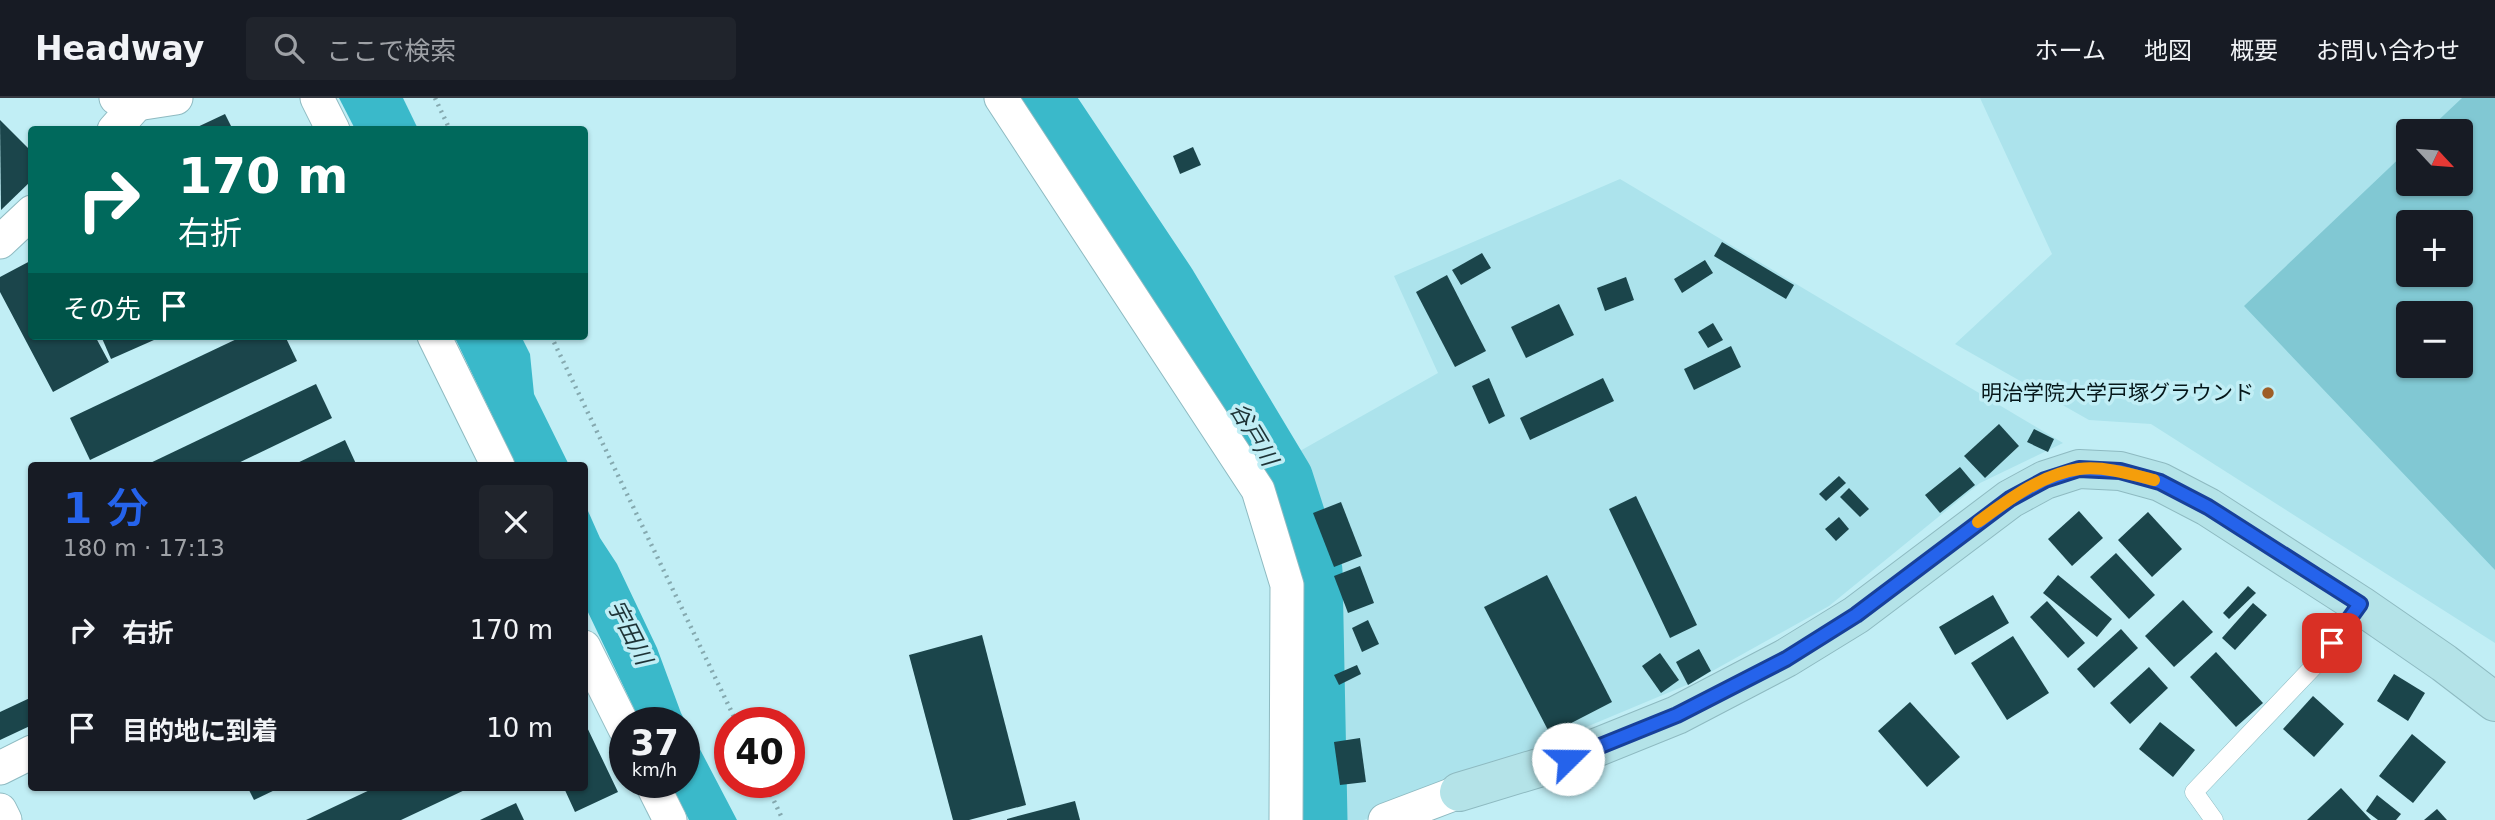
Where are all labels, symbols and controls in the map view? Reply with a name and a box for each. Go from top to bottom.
search box [246,17,736,80]
text: Headway [35,29,204,68]
icon: search [270,29,308,67]
text: ここで検索 [326,36,456,66]
text: ホーム [2035,37,2106,65]
text: 地図 [2144,37,2192,65]
text: 概要 [2230,37,2278,65]
text: お問い合わせ [2316,37,2460,65]
north arrow [2396,119,2473,196]
map controls [2396,119,2473,378]
text: 170 m [178,148,348,205]
icon: right [63,154,154,245]
button: + [2396,210,2473,287]
text: 右折 [178,214,242,252]
icon: arrive [155,287,193,325]
text: その先 [63,294,141,324]
button: − [2396,301,2473,378]
place label: 明治学院大学戸塚グラウンド [1981,381,2254,405]
marker: 明治学院大学戸塚グラウンド [2260,385,2276,401]
water label: 谷戸川 [1225,398,1284,473]
text: 1 分 [63,484,149,533]
button: close [479,485,553,559]
text: 180 m · 17:13 [63,535,225,561]
water label: 宇田川 [603,595,659,671]
icon: right [63,611,101,649]
pin [2302,613,2362,673]
text: 170 m [470,615,553,645]
text: 右折 [122,618,174,648]
icon: arrive [2313,624,2351,662]
speed limit sign: 40 [714,707,805,798]
icon: arrive [63,709,101,747]
text: 10 m [486,713,553,743]
text: 目的地に到着 [122,716,278,746]
position arrow [1531,722,1605,796]
text: 37 [630,723,679,763]
text: km/h [632,759,677,780]

